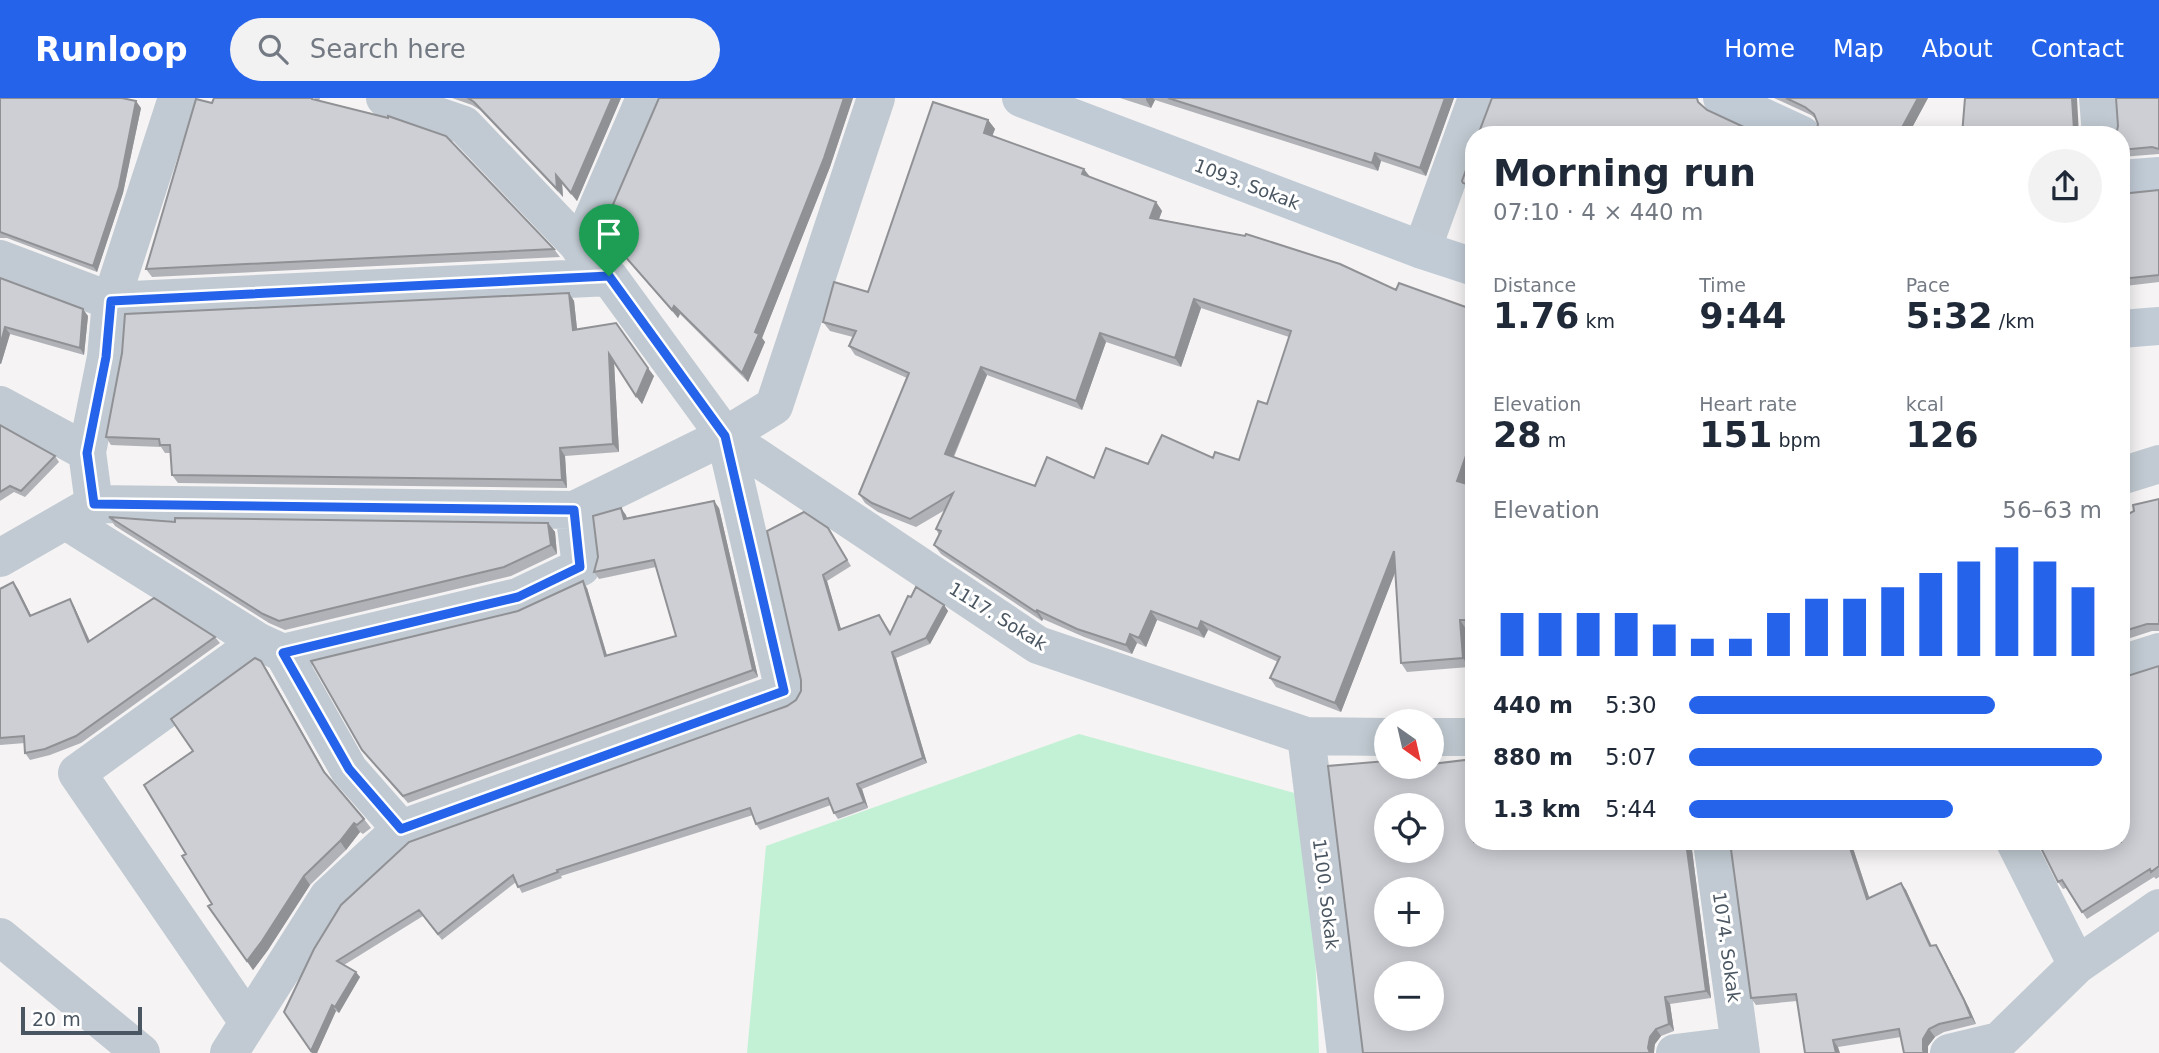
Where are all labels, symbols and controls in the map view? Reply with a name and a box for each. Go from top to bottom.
search box [230,18,720,81]
text: Runloop [35,30,188,69]
icon: search [254,30,292,68]
text: Search here [310,34,466,64]
text: Home [1724,35,1795,63]
text: Map [1833,35,1884,63]
text: About [1922,35,1993,63]
text: Contact [2031,35,2124,63]
button: share [2028,149,2102,223]
text: Morning run [1493,151,1756,195]
street label: 1093. Sokak [1191,154,1303,214]
text: 07:10 · 4 × 440 m [1493,199,1703,225]
pin [579,204,639,276]
icon: arrive [590,215,628,253]
text: Distance [1493,274,1576,296]
text: Time [1699,274,1746,296]
text: Pace [1906,274,1950,296]
text: 1.76 [1493,296,1579,336]
text: 9:44 [1699,296,1786,336]
text: 5:32 [1906,296,1993,336]
text: km [1579,310,1615,332]
text: /km [1993,310,2035,332]
text: Elevation [1493,393,1581,415]
text: Heart rate [1699,393,1797,415]
text: kcal [1906,393,1944,415]
text: 28 [1493,415,1542,455]
text: 151 [1699,415,1772,455]
text: 126 [1906,415,1979,455]
text: m [1542,429,1566,451]
text: bpm [1772,429,1821,451]
text: Elevation [1493,497,1600,523]
text: 56–63 m [2002,497,2102,523]
street label: 1117. Sokak [945,578,1051,655]
text: 440 m [1493,692,1573,718]
text: 5:30 [1605,692,1657,718]
north arrow [1374,709,1444,779]
map controls [1374,709,1444,1031]
text: 880 m [1493,744,1573,770]
text: 5:07 [1605,744,1657,770]
button: locate [1374,793,1444,863]
text: 1.3 km [1493,796,1581,822]
text: 5:44 [1605,796,1657,822]
street label: 1100. Sokak [1309,838,1343,951]
button: + [1374,877,1444,947]
street label: 1074. Sokak [1709,890,1745,1004]
button: − [1374,961,1444,1031]
scale bar [21,1004,142,1036]
text: 20 m [32,1008,81,1030]

